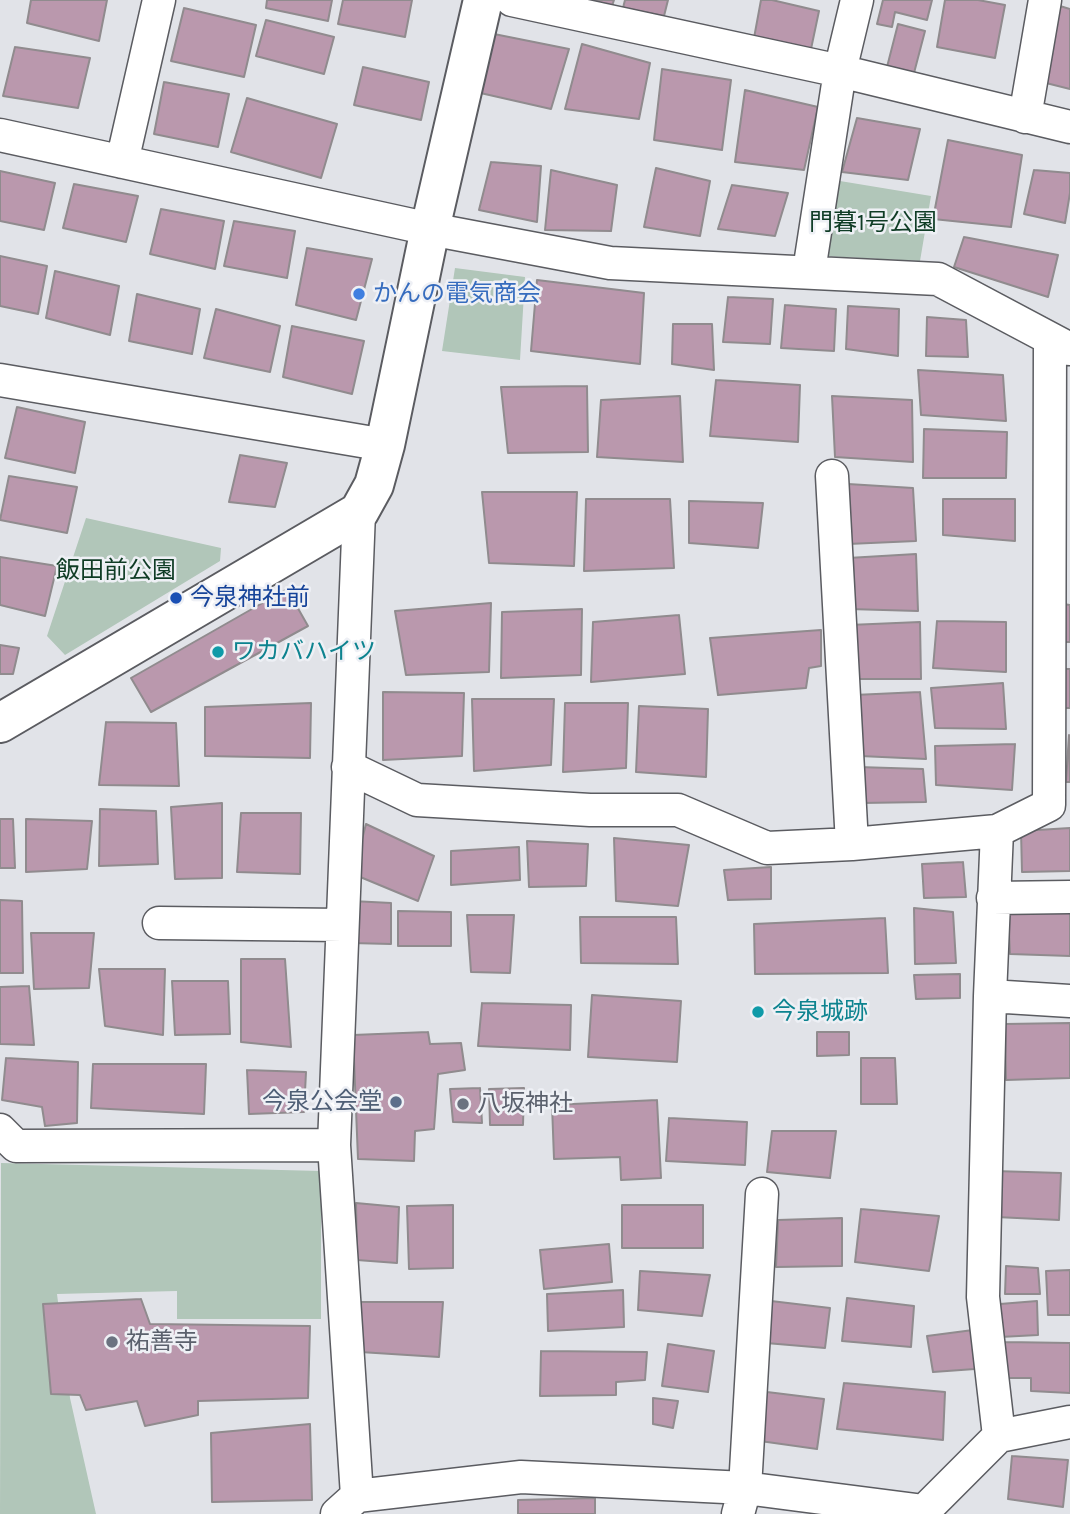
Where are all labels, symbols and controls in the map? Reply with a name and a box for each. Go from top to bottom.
park label: 門暮1号公園 [809,209,937,237]
place label: かんの電気商会 [373,280,541,308]
marker: かんの電気商会 [351,286,367,302]
park label: 飯田前公園 [56,557,176,585]
place label: 今泉神社前 [190,584,310,612]
marker: 今泉神社前 [168,590,184,606]
place label: ワカバハイツ [232,638,376,666]
marker: ワカバハイツ [210,644,226,660]
place label: 今泉城跡 [772,998,868,1026]
marker: 今泉城跡 [750,1004,766,1020]
place label: 今泉公会堂 [262,1088,382,1116]
place label: 八坂神社 [477,1090,573,1118]
marker: 今泉公会堂 [388,1094,404,1110]
marker: 八坂神社 [455,1096,471,1112]
place label: 祐善寺 [126,1328,198,1356]
marker: 祐善寺 [104,1334,120,1350]

